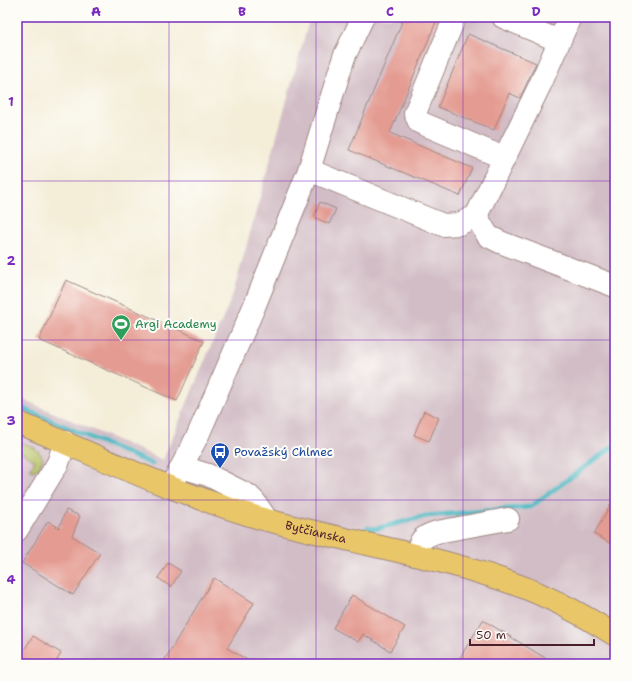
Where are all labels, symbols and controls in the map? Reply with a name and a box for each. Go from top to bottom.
text: A [91,3,101,20]
text: B [238,3,246,20]
text: C [386,3,394,20]
text: D [531,3,541,20]
text: 1 [8,93,14,110]
text: 2 [6,252,16,269]
sports icon: Argi Academy [110,313,132,341]
place label: Argi Academy [135,316,217,332]
text: 3 [6,412,16,429]
bus stop icon: Považský Chlmec [209,441,231,469]
place label: Považský Chlmec [234,444,333,460]
street label: Bytčianska [284,517,348,547]
text: 4 [6,571,16,588]
scale bar [470,621,594,647]
text: 50 m [476,627,506,643]

